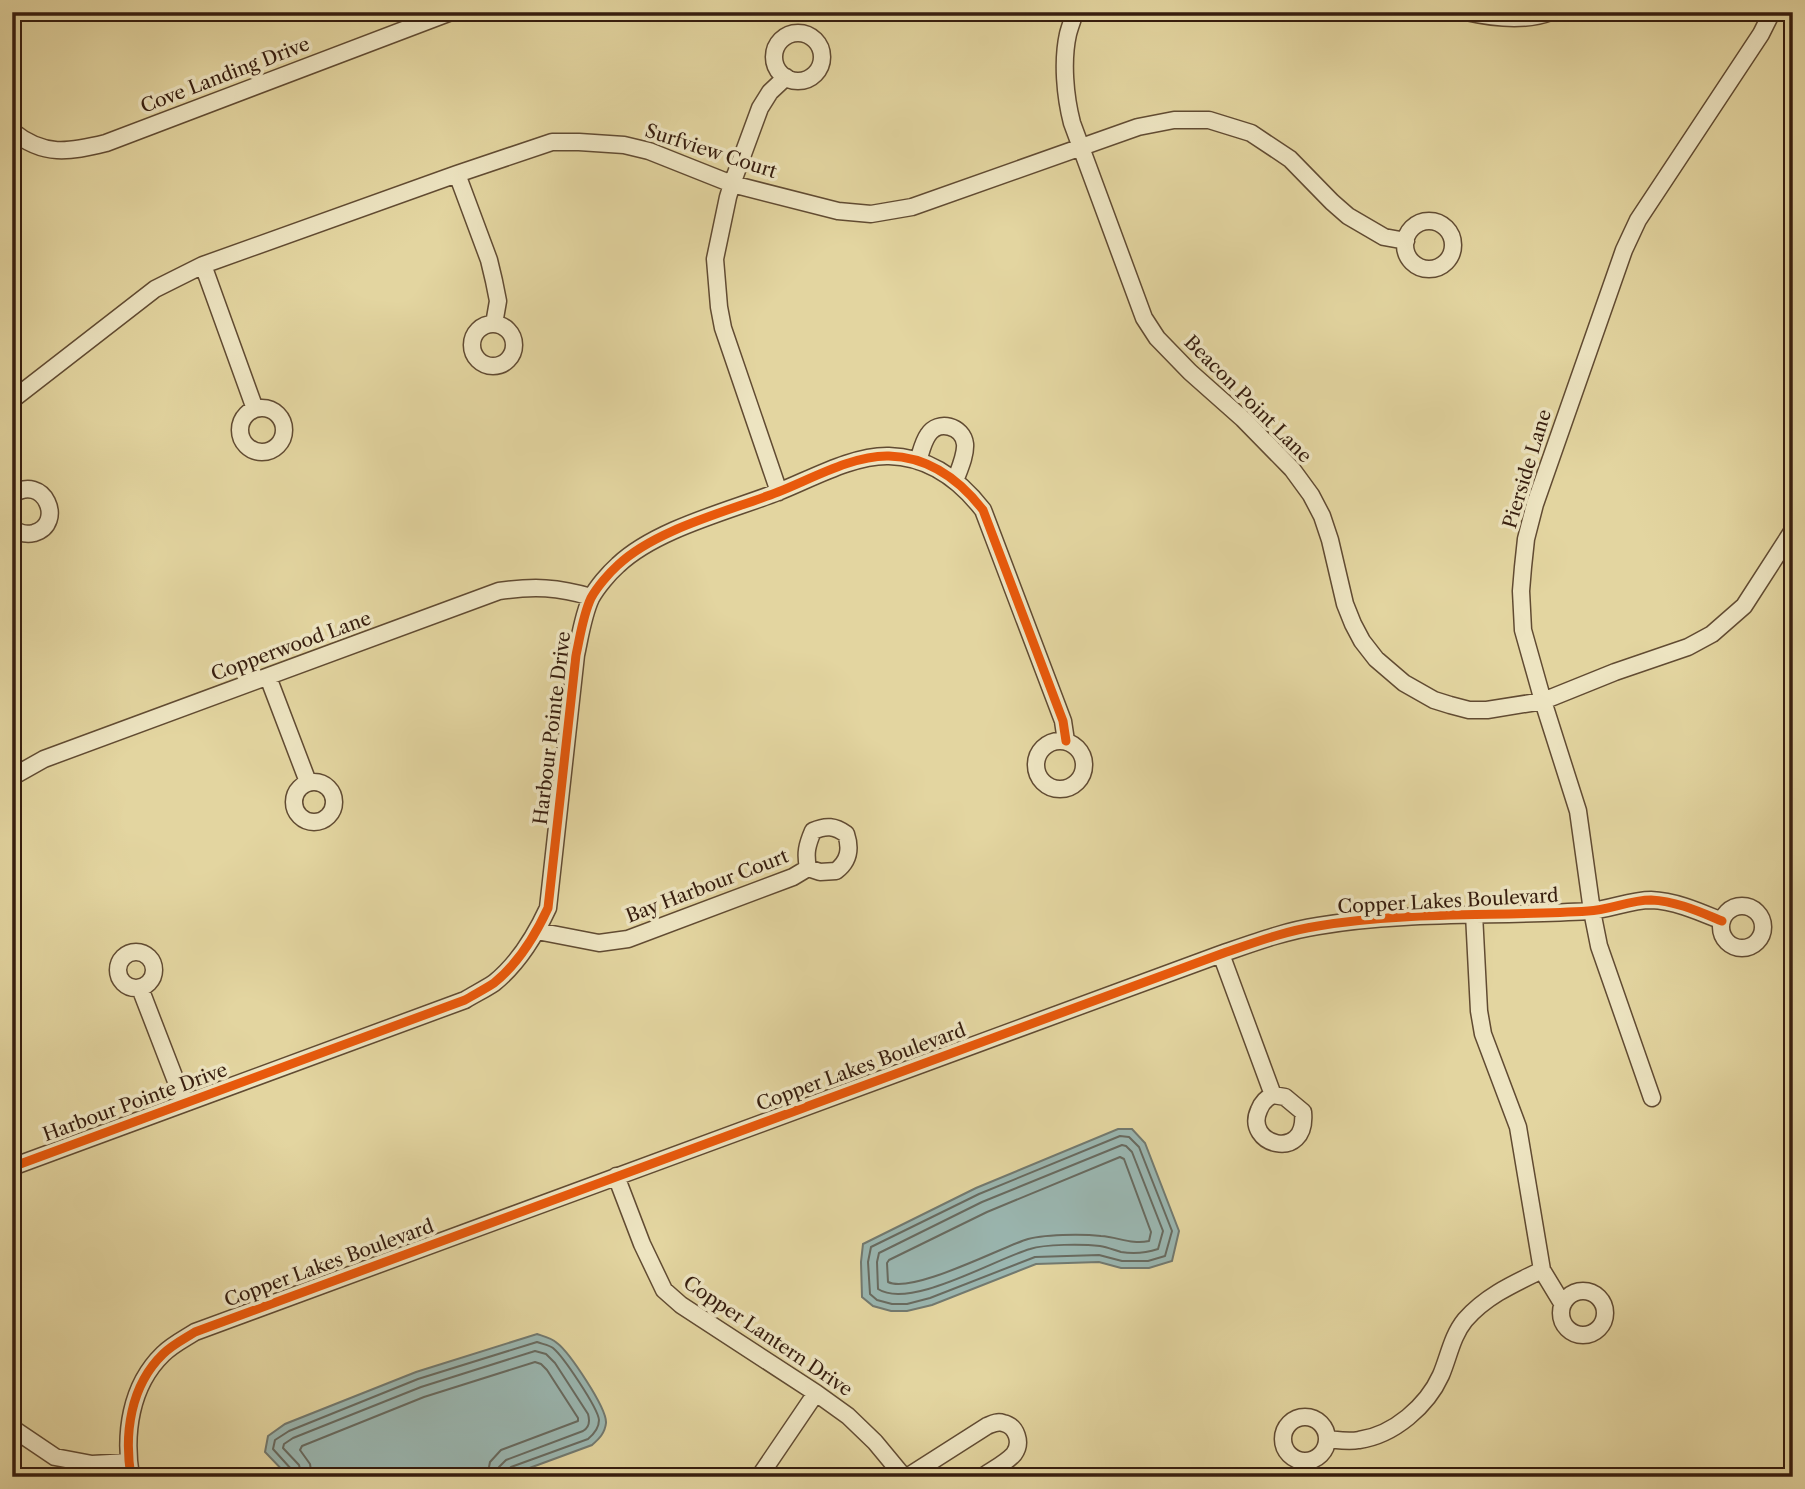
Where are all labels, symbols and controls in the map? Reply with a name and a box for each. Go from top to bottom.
street label: Cove Landing Drive [137,32,313,118]
street label: Surfview Court [642,119,780,183]
street label: Beacon Point Lane [1180,331,1316,467]
street label: Pierside Lane [1498,407,1556,531]
street label: Copperwood Lane [208,606,374,686]
street label: Harbour Pointe Drive [529,630,575,826]
street label: Bay Harbour Court [622,844,792,928]
street label: Copper Lakes Boulevard [1337,884,1560,918]
street label: Copper Lakes Boulevard [753,1018,969,1116]
street label: Harbour Pointe Drive [40,1058,230,1146]
street label: Copper Lakes Boulevard [221,1214,437,1312]
street label: Copper Lantern Drive [679,1271,857,1401]

